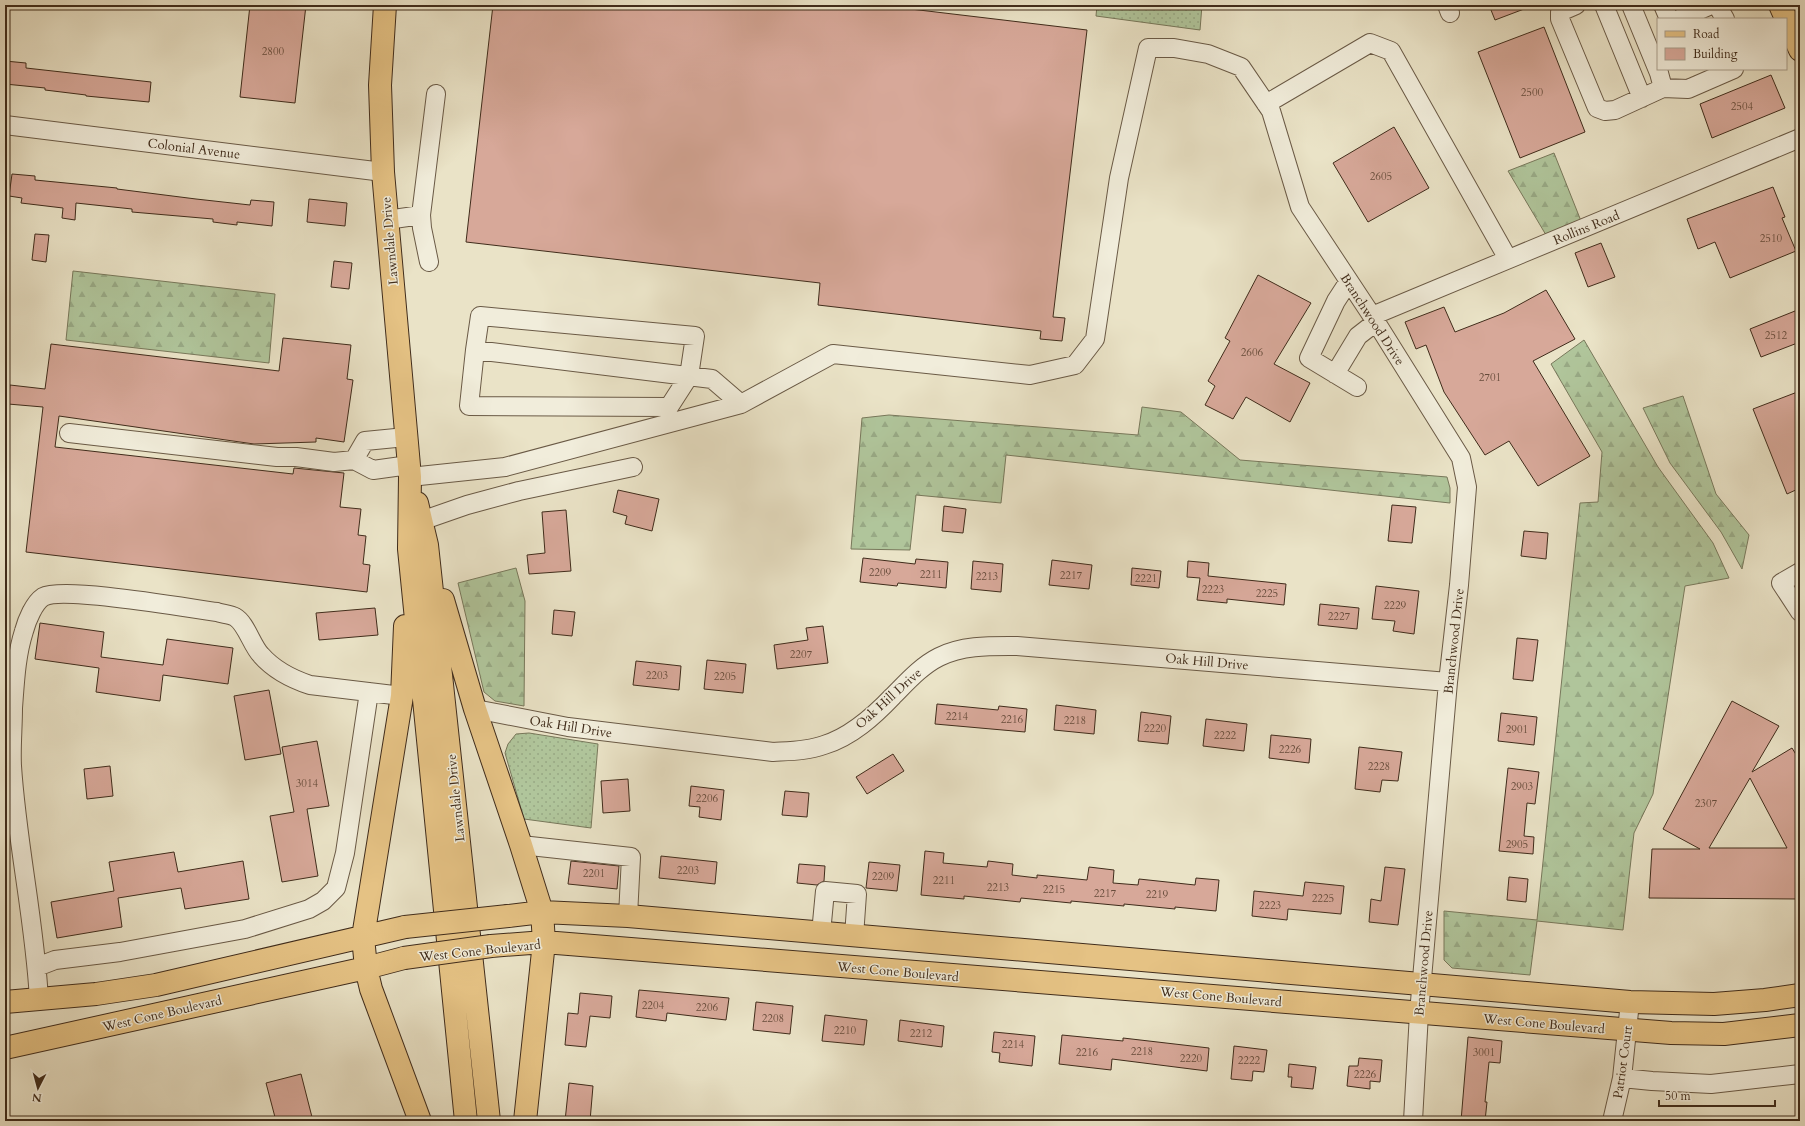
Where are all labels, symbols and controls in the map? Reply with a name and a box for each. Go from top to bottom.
legend [1657,18,1787,70]
text: Road [1693,26,1720,42]
house number: 2800 [262,44,285,59]
text: Building [1693,46,1738,62]
house number: 2500 [1521,85,1544,100]
house number: 2504 [1731,99,1754,114]
street label: Colonial Avenue [147,134,241,164]
house number: 2605 [1370,169,1392,184]
street label: Lawndale Drive [377,196,403,286]
street label: Rollins Road [1551,206,1622,249]
house number: 2510 [1760,231,1783,246]
street label: Branchwood Drive [1336,270,1409,369]
house number: 2512 [1765,328,1788,343]
house number: 2606 [1241,345,1264,360]
house number: 2701 [1479,370,1501,385]
house number: 2209 [869,565,892,580]
house number: 2211 [920,567,942,582]
house number: 2217 [1060,568,1083,583]
house number: 2213 [976,569,999,584]
house number: 2221 [1135,571,1157,586]
house number: 2223 [1202,582,1225,597]
house number: 2225 [1256,586,1278,601]
street label: Branchwood Drive [1440,587,1468,695]
house number: 2229 [1384,598,1407,613]
house number: 2227 [1328,609,1351,624]
house number: 2207 [790,647,813,662]
street label: Oak Hill Drive [1165,649,1249,675]
street label: Oak Hill Drive [852,664,926,733]
house number: 2203 [646,668,669,683]
house number: 2205 [714,669,736,684]
house number: 2214 [946,709,969,724]
street label: Oak Hill Drive [528,712,614,742]
house number: 2216 [1001,712,1024,727]
house number: 2218 [1064,713,1086,728]
house number: 2220 [1144,721,1167,736]
house number: 2901 [1506,722,1528,737]
house number: 2222 [1214,728,1237,743]
house number: 2226 [1279,742,1302,757]
street label: Lawndale Drive [442,753,470,843]
house number: 2228 [1368,759,1390,774]
house number: 3014 [296,776,319,791]
house number: 2903 [1511,779,1534,794]
house number: 2206 [696,791,719,806]
house number: 2307 [1695,796,1718,811]
house number: 2905 [1506,837,1528,852]
house number: 2203 [677,863,700,878]
house number: 2201 [583,866,605,881]
house number: 2209 [872,869,895,884]
house number: 2211 [933,873,955,888]
house number: 2213 [987,880,1010,895]
house number: 2215 [1043,882,1065,897]
house number: 2217 [1094,886,1117,901]
house number: 2219 [1146,887,1169,902]
house number: 2225 [1312,891,1334,906]
house number: 2223 [1259,898,1282,913]
street label: Branchwood Drive [1410,909,1438,1017]
street label: West Cone Boulevard [417,936,542,966]
street label: West Cone Boulevard [835,958,960,986]
street label: West Cone Boulevard [1158,983,1283,1011]
street label: West Cone Boulevard [100,991,224,1037]
house number: 2204 [642,998,665,1013]
house number: 2206 [696,1000,719,1015]
street label: West Cone Boulevard [1481,1010,1606,1038]
house number: 2208 [762,1011,784,1026]
house number: 2210 [834,1023,857,1038]
street label: Patriot Court [1609,1025,1637,1100]
house number: 2212 [910,1026,933,1041]
house number: 2214 [1002,1037,1025,1052]
house number: 2218 [1131,1044,1153,1059]
house number: 2216 [1076,1045,1099,1060]
house number: 3001 [1473,1045,1495,1060]
house number: 2220 [1180,1051,1203,1066]
house number: 2222 [1238,1053,1261,1068]
house number: 2226 [1354,1067,1377,1082]
north arrow [18,1068,58,1108]
scale bar [1659,1082,1775,1108]
text: 50 m [1665,1088,1692,1104]
text: N [31,1089,43,1105]

